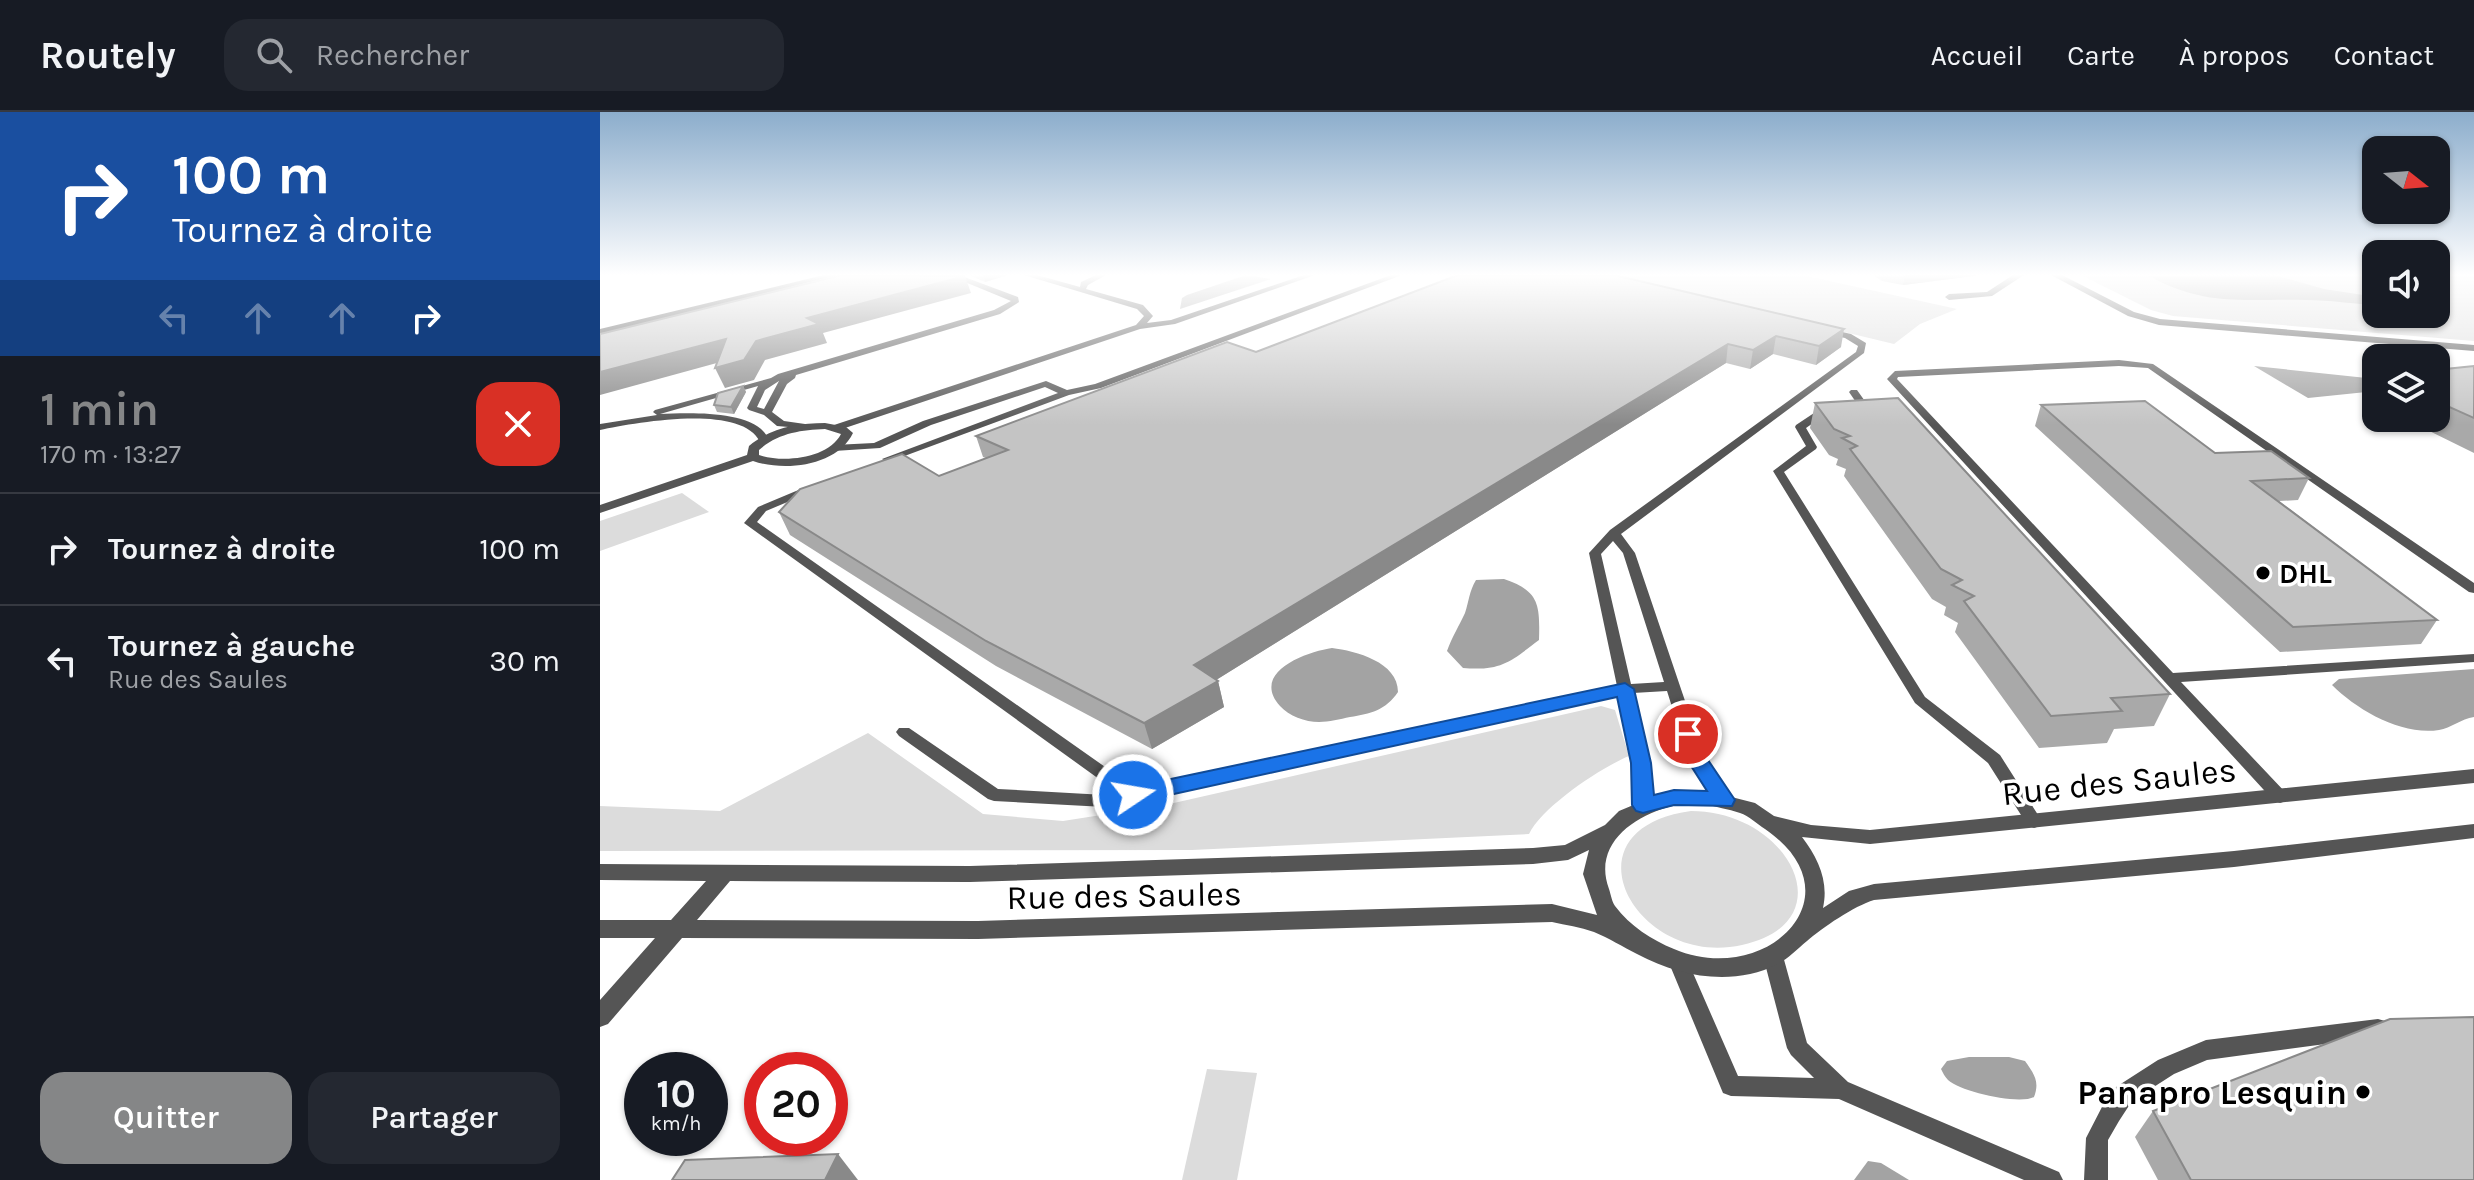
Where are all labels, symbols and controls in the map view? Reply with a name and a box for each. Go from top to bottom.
search box [224,19,784,91]
text: Routely [40,33,176,78]
icon: search [252,33,296,77]
text: Rechercher [316,37,469,73]
text: Accueil [1931,39,2023,72]
text: Carte [2067,39,2135,72]
text: À propos [2179,39,2290,72]
text: Contact [2334,39,2434,72]
north arrow [2362,136,2450,224]
map controls [2362,136,2450,432]
text: 100 m [172,142,330,207]
icon: right [40,144,144,248]
text: Tournez à droite [172,209,433,251]
button: sound [2362,240,2450,328]
icon: left [152,296,196,340]
icon: ahead [236,296,280,340]
icon: ahead [320,296,364,340]
icon: right [404,296,448,340]
button: layers [2362,344,2450,432]
text: 1 min [40,381,159,437]
button: close [476,382,560,466]
text: 170 m · 13:27 [40,439,181,470]
icon: right [40,527,84,571]
text: Tournez à droite [108,531,336,567]
text: 100 m [479,531,560,567]
place label: DHL [2279,557,2332,590]
marker: DHL [2254,564,2272,582]
text: Tournez à gauche [108,628,355,664]
icon: left [40,639,84,683]
text: 30 m [489,643,560,679]
text: Rue des Saules [108,664,288,695]
pin [1654,700,1722,768]
icon: arrive [1666,712,1710,756]
street label: Rue des Saules [2000,750,2238,814]
position arrow [1091,753,1175,837]
street label: Rue des Saules [1006,874,1242,918]
speed limit sign: 20 [744,1052,848,1156]
text: 10 [656,1070,696,1117]
button: Quitter [40,1072,292,1164]
button: Partager [308,1072,560,1164]
place label: Panapro Lesquin [2077,1073,2347,1113]
marker: Panapro Lesquin [2354,1083,2372,1101]
text: km/h [651,1112,701,1135]

